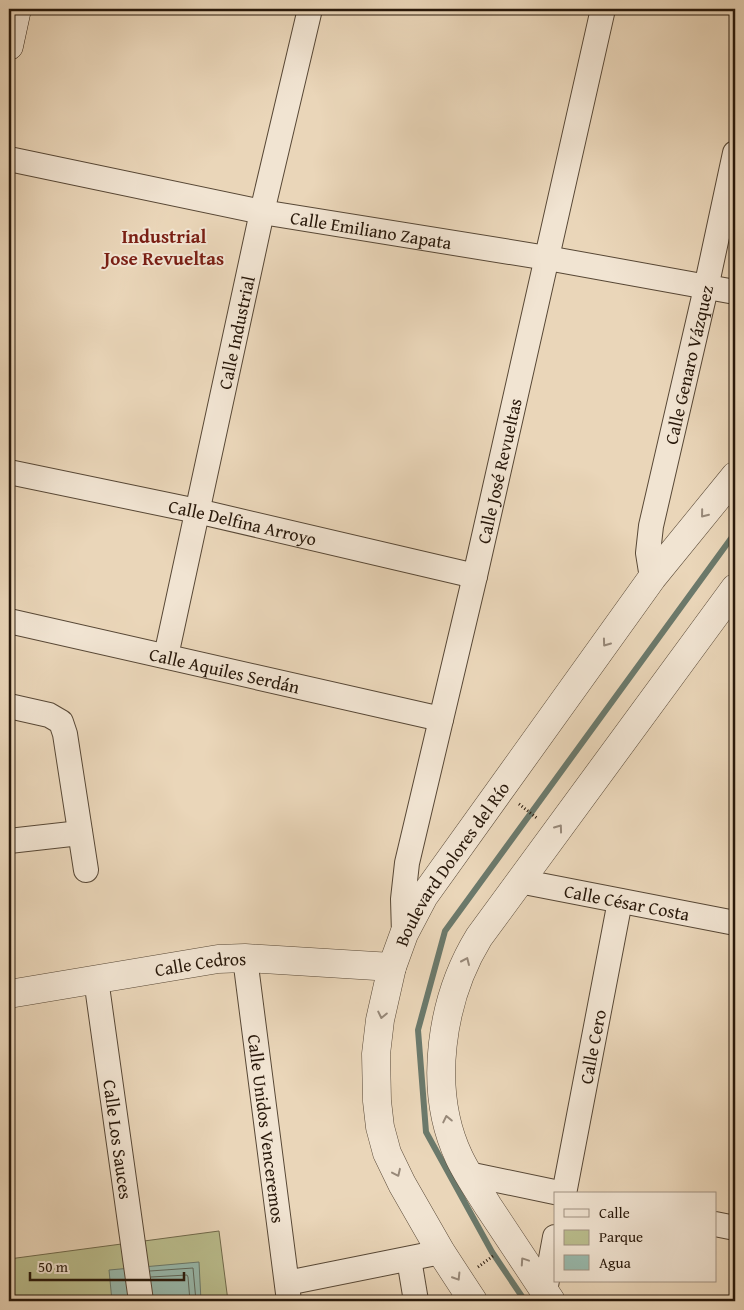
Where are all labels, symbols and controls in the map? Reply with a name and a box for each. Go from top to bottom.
street label: Calle Emiliano Zapata [289,203,454,256]
district label: Industrial Jose Revueltas [101,222,224,272]
street label: Calle Industrial [211,273,261,392]
street label: Calle Genaro Vázquez [657,282,720,447]
street label: Calle José Revueltas [469,395,528,546]
street label: Calle Delfina Arroyo [166,492,319,552]
one-way arrow [702,508,710,517]
one-way arrow [603,637,612,647]
street label: Calle Aquiles Serdán [147,640,302,700]
street label: Boulevard Dolores del Río [387,775,516,950]
one-way arrow [553,824,562,834]
street label: Calle César Costa [562,877,692,927]
street label: Calle Cedros [153,944,247,983]
one-way arrow [459,957,470,966]
street label: Calle Cero [572,1007,613,1086]
one-way arrow [377,1010,388,1019]
street label: Calle Unidos Venceremos [241,1033,292,1225]
street label: Calle Los Sauces [97,1078,140,1201]
one-way arrow [442,1115,453,1123]
one-way arrow [391,1168,401,1177]
legend [554,1192,716,1282]
text: Calle [599,1202,630,1223]
text: Parque [599,1226,643,1247]
scale bar [30,1250,184,1282]
text: Agua [599,1252,631,1273]
text: 50 m [38,1256,69,1277]
one-way arrow [521,1257,530,1267]
one-way arrow [451,1271,460,1280]

